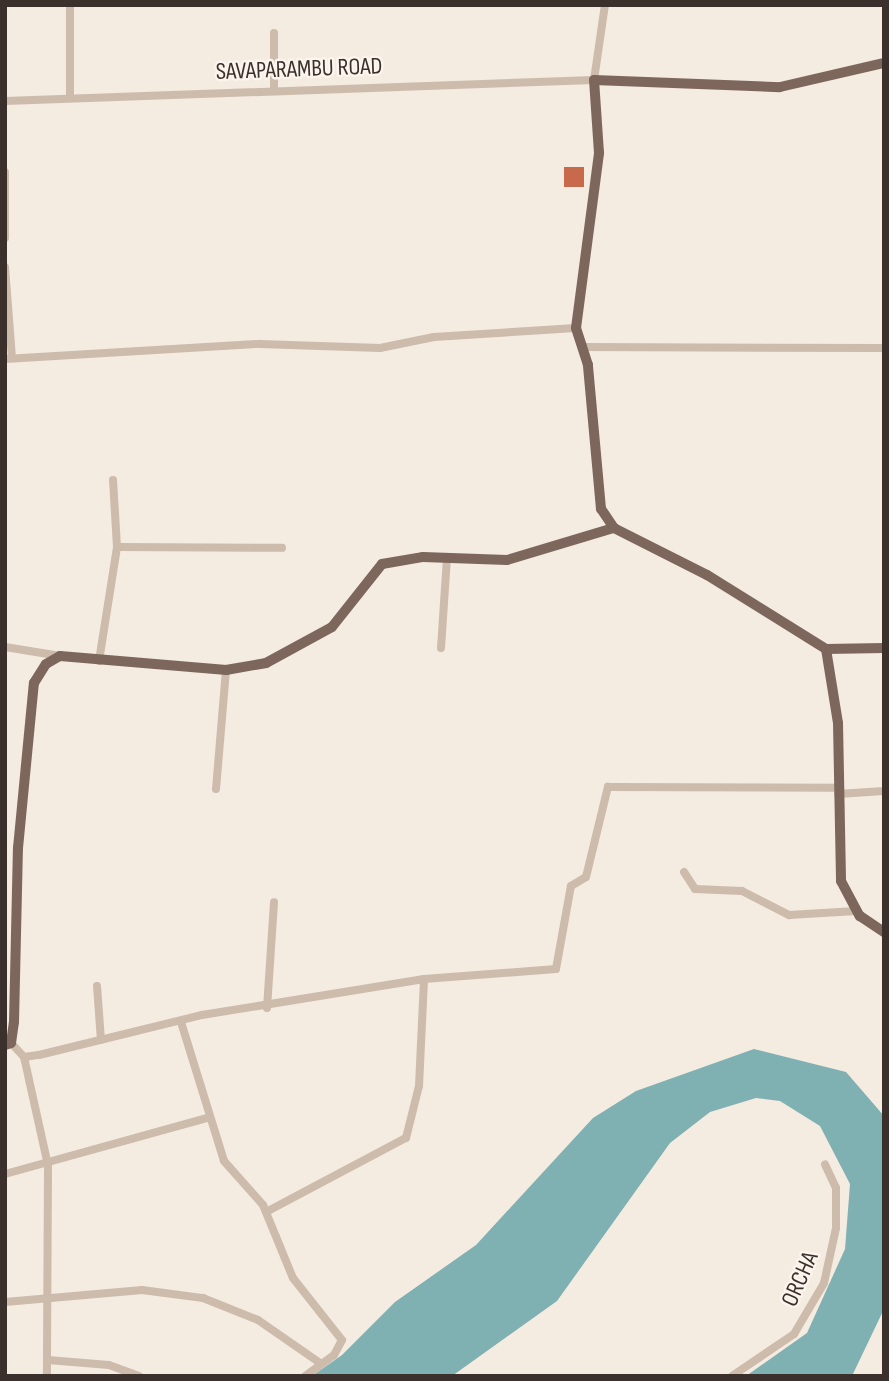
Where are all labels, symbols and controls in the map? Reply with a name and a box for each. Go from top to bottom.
street label: SAVAPARAMBU ROAD [215,52,383,86]
street label: ORCHA [775,1247,825,1311]

